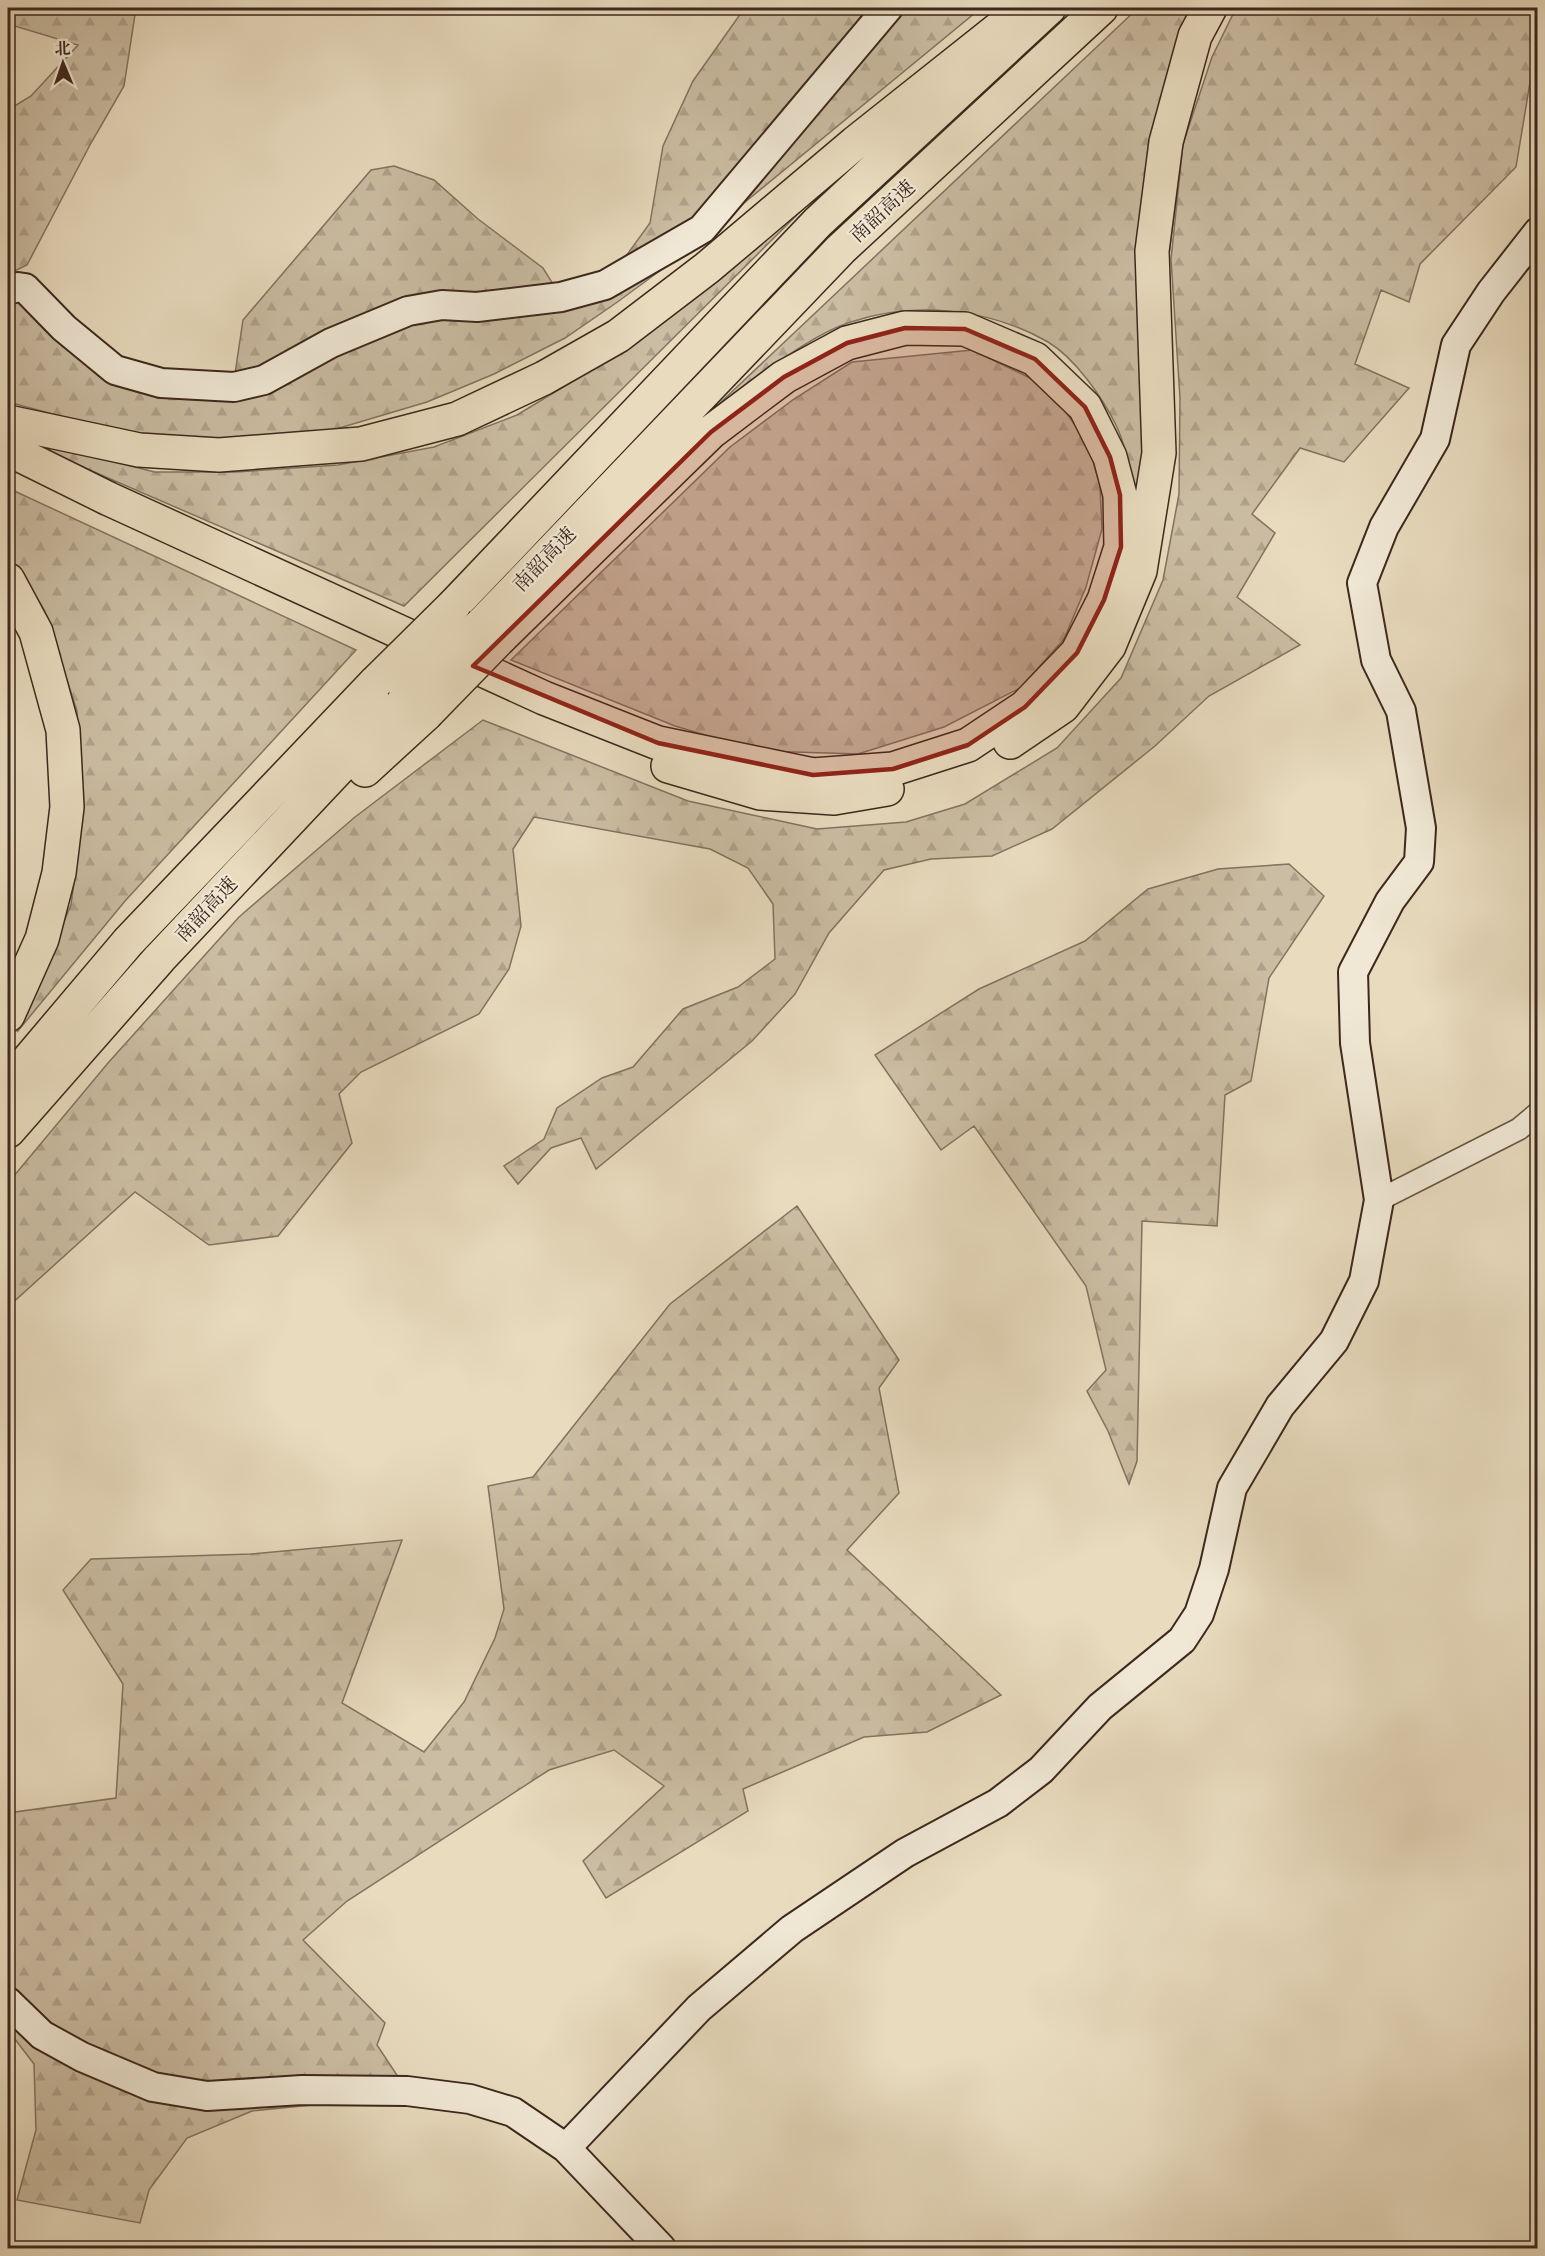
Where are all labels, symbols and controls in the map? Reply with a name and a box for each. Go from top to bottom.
north arrow [33,33,93,93]
text: 北 [54,39,71,58]
street label: 南韶高速 [845,176,919,247]
street label: 南韶高速 [508,523,580,596]
street label: 南韶高速 [171,872,242,946]

